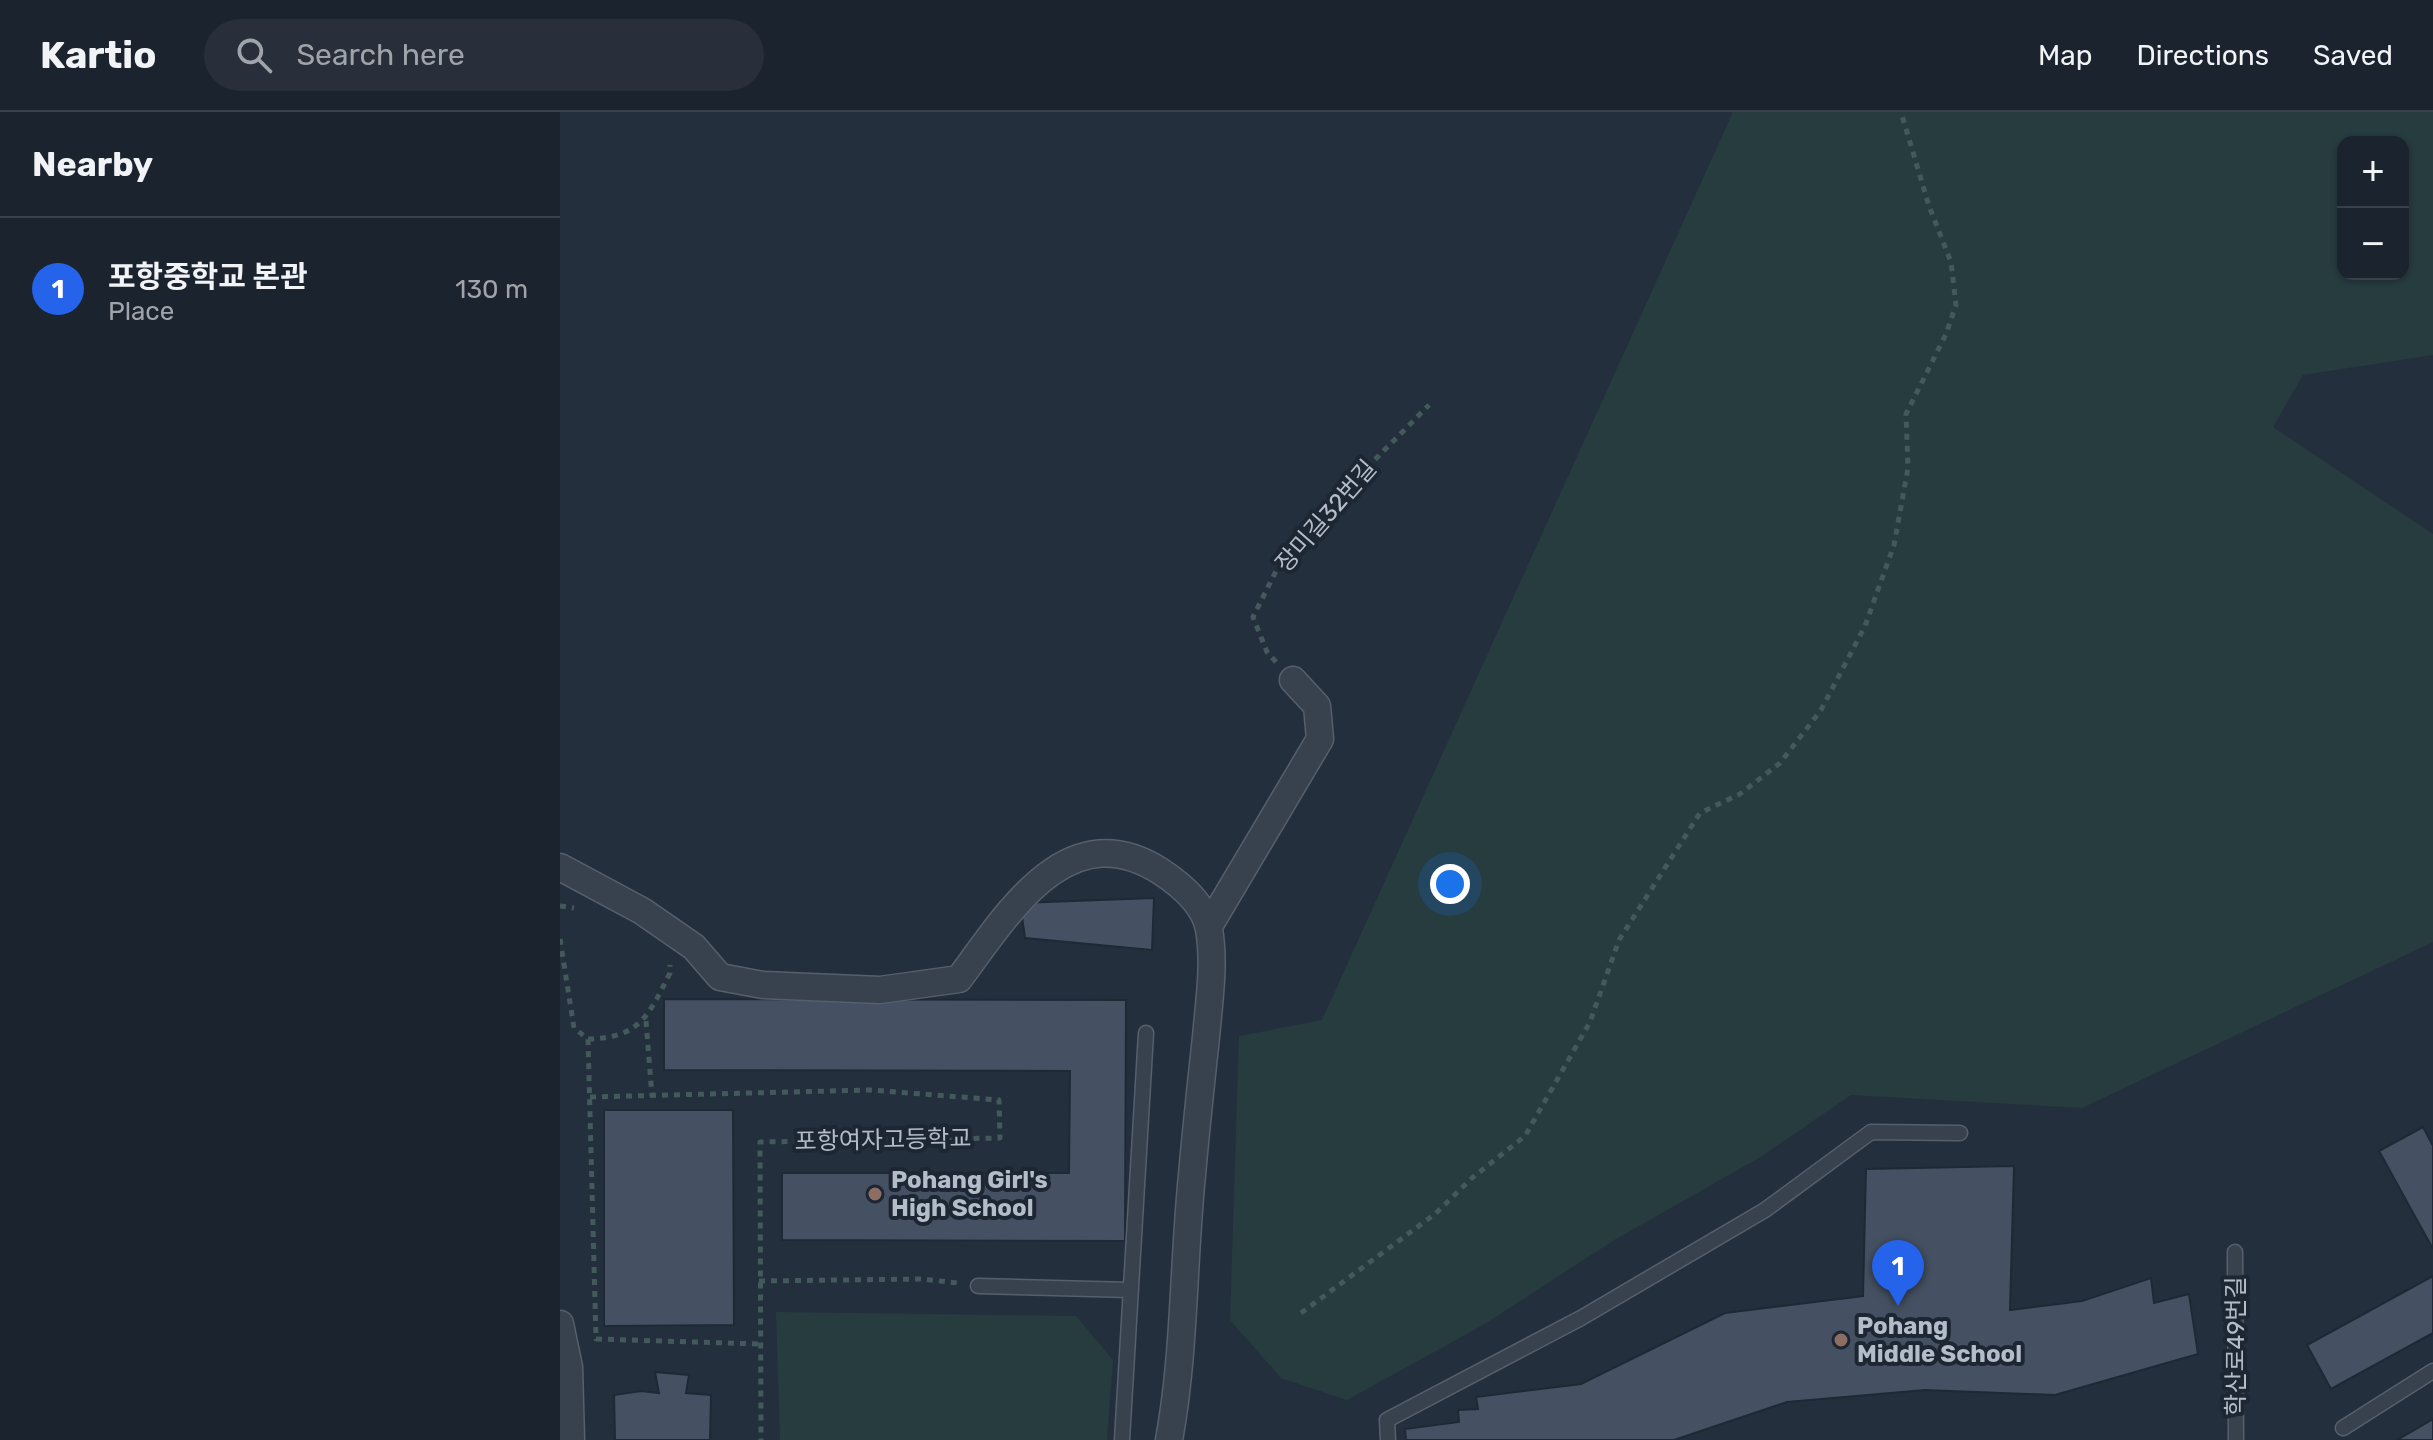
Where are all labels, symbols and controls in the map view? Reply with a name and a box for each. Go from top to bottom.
search box [204,19,764,91]
text: Kartio [40,32,156,78]
icon: search [232,33,276,77]
text: Search here [296,37,465,73]
text: Map [2038,39,2092,72]
text: Directions [2136,39,2269,72]
text: Saved [2313,39,2393,72]
map controls [2337,136,2409,280]
button: + [2337,136,2409,208]
text: Nearby [32,144,153,185]
button: − [2337,208,2409,280]
text: 포항중학교 본관 [108,259,308,295]
text: 1 [52,274,64,305]
text: 130 m [455,274,528,305]
text: Place [108,296,174,327]
street label: 장미길32번길 [1270,454,1382,578]
your location [1430,864,1470,904]
street label: 포항여자고등학교 [794,1124,972,1156]
place label: Pohang Girl's High School [891,1166,1048,1222]
marker: Pohang Girl's High School [866,1185,884,1203]
pin: 1 [1872,1240,1924,1306]
street label: 학산로49번길 [2222,1276,2250,1416]
place label: Pohang Middle School [1857,1312,2022,1368]
marker: Pohang Middle School [1832,1331,1850,1349]

